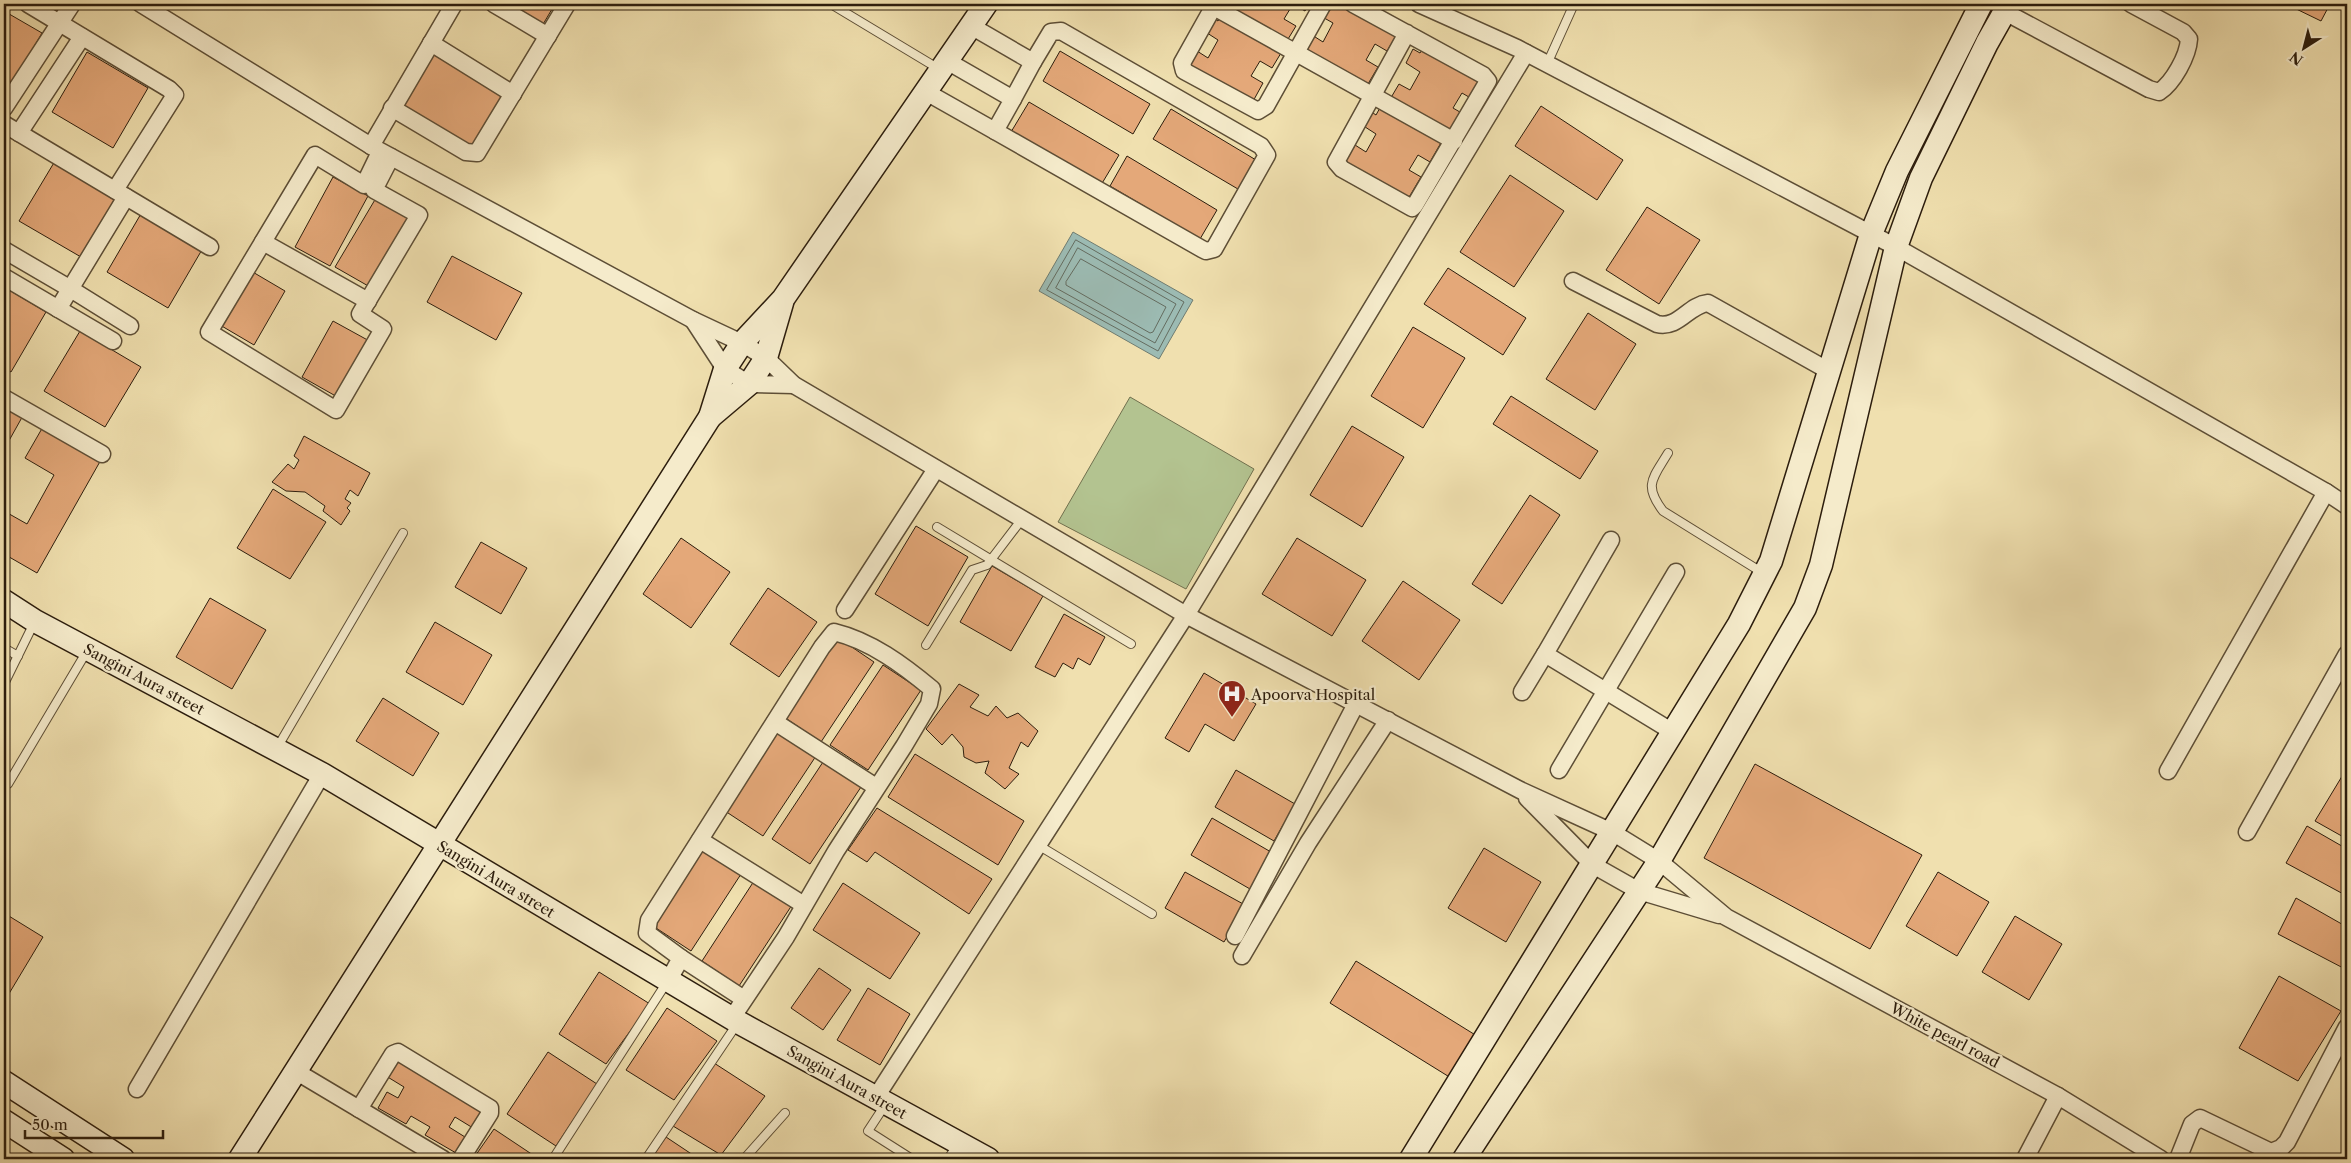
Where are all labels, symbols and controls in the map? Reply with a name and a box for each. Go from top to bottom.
north arrow [2278,22,2328,72]
text: N [2286,48,2307,69]
street label: Sangini Aura street [80,639,208,719]
hospital icon: Apoorva Hospital [1217,679,1247,718]
place label: Apoorva Hospital [1250,685,1376,704]
street label: Sangini Aura street [434,836,559,922]
street label: White pearl road [1886,998,2003,1072]
street label: Sangini Aura street [784,1041,911,1123]
scale bar [25,1108,162,1140]
text: 50 m [32,1115,68,1134]

